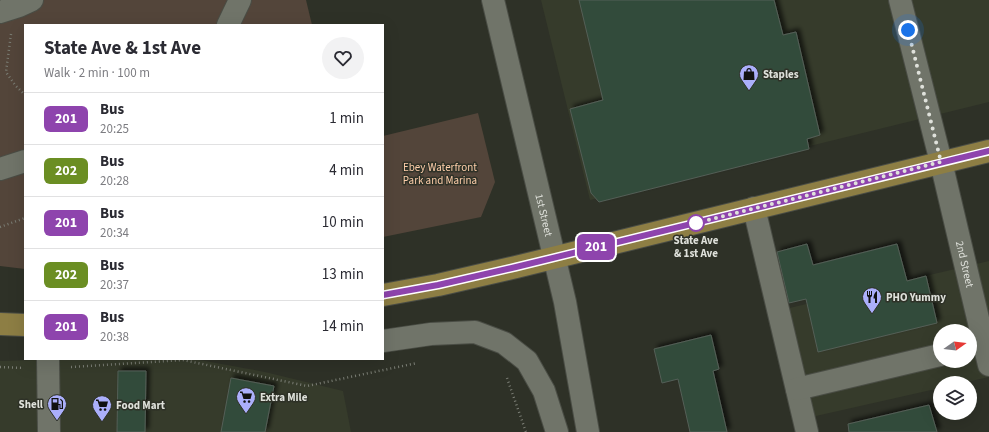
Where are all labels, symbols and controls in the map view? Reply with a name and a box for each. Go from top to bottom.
your location [898,20,918,40]
text: State Ave & 1st Ave [44,35,201,62]
button: heart [322,37,364,79]
shop icon: Staples [738,63,760,91]
text: Walk · 2 min · 100 m [44,64,150,82]
place label: Staples [763,67,799,82]
text: Bus [100,99,124,120]
text: 1 min [329,108,364,129]
text: 201 [55,109,77,129]
text: 20:25 [100,120,129,138]
text: Bus [100,151,124,172]
text: 4 min [329,160,364,181]
park label: Ebey Waterfront Park and Marina [403,160,477,188]
text: 202 [55,161,77,181]
text: 20:28 [100,172,129,190]
street label: 1st Street [531,192,556,238]
text: Bus [100,203,124,224]
text: 10 min [322,212,364,233]
text: 201 [55,213,77,233]
marker: State Ave & 1st Ave [687,214,705,232]
text: 20:34 [100,224,129,242]
place label: State Ave & 1st Ave [674,233,719,261]
line badge: 201 [573,234,619,260]
text: 201 [585,237,607,257]
street label: 2nd Street [952,239,977,289]
text: Bus [100,255,124,276]
text: 13 min [322,264,364,285]
text: 202 [55,265,77,285]
text: 20:37 [100,276,129,294]
restaurant icon: PHO Yummy [861,286,883,314]
place label: PHO Yummy [886,290,946,305]
text: Bus [100,307,124,328]
text: 14 min [322,316,364,337]
text: 201 [55,317,77,337]
north arrow [933,324,977,368]
map controls [933,324,977,420]
text: 20:38 [100,328,129,346]
button: layers [933,376,977,420]
supermarket icon: Extra Mile [235,386,257,414]
place label: Extra Mile [260,390,308,405]
fuel station icon: Shell [46,393,68,421]
supermarket icon: Food Mart [91,394,113,422]
place label: Shell [19,397,44,412]
place label: Food Mart [116,398,166,413]

